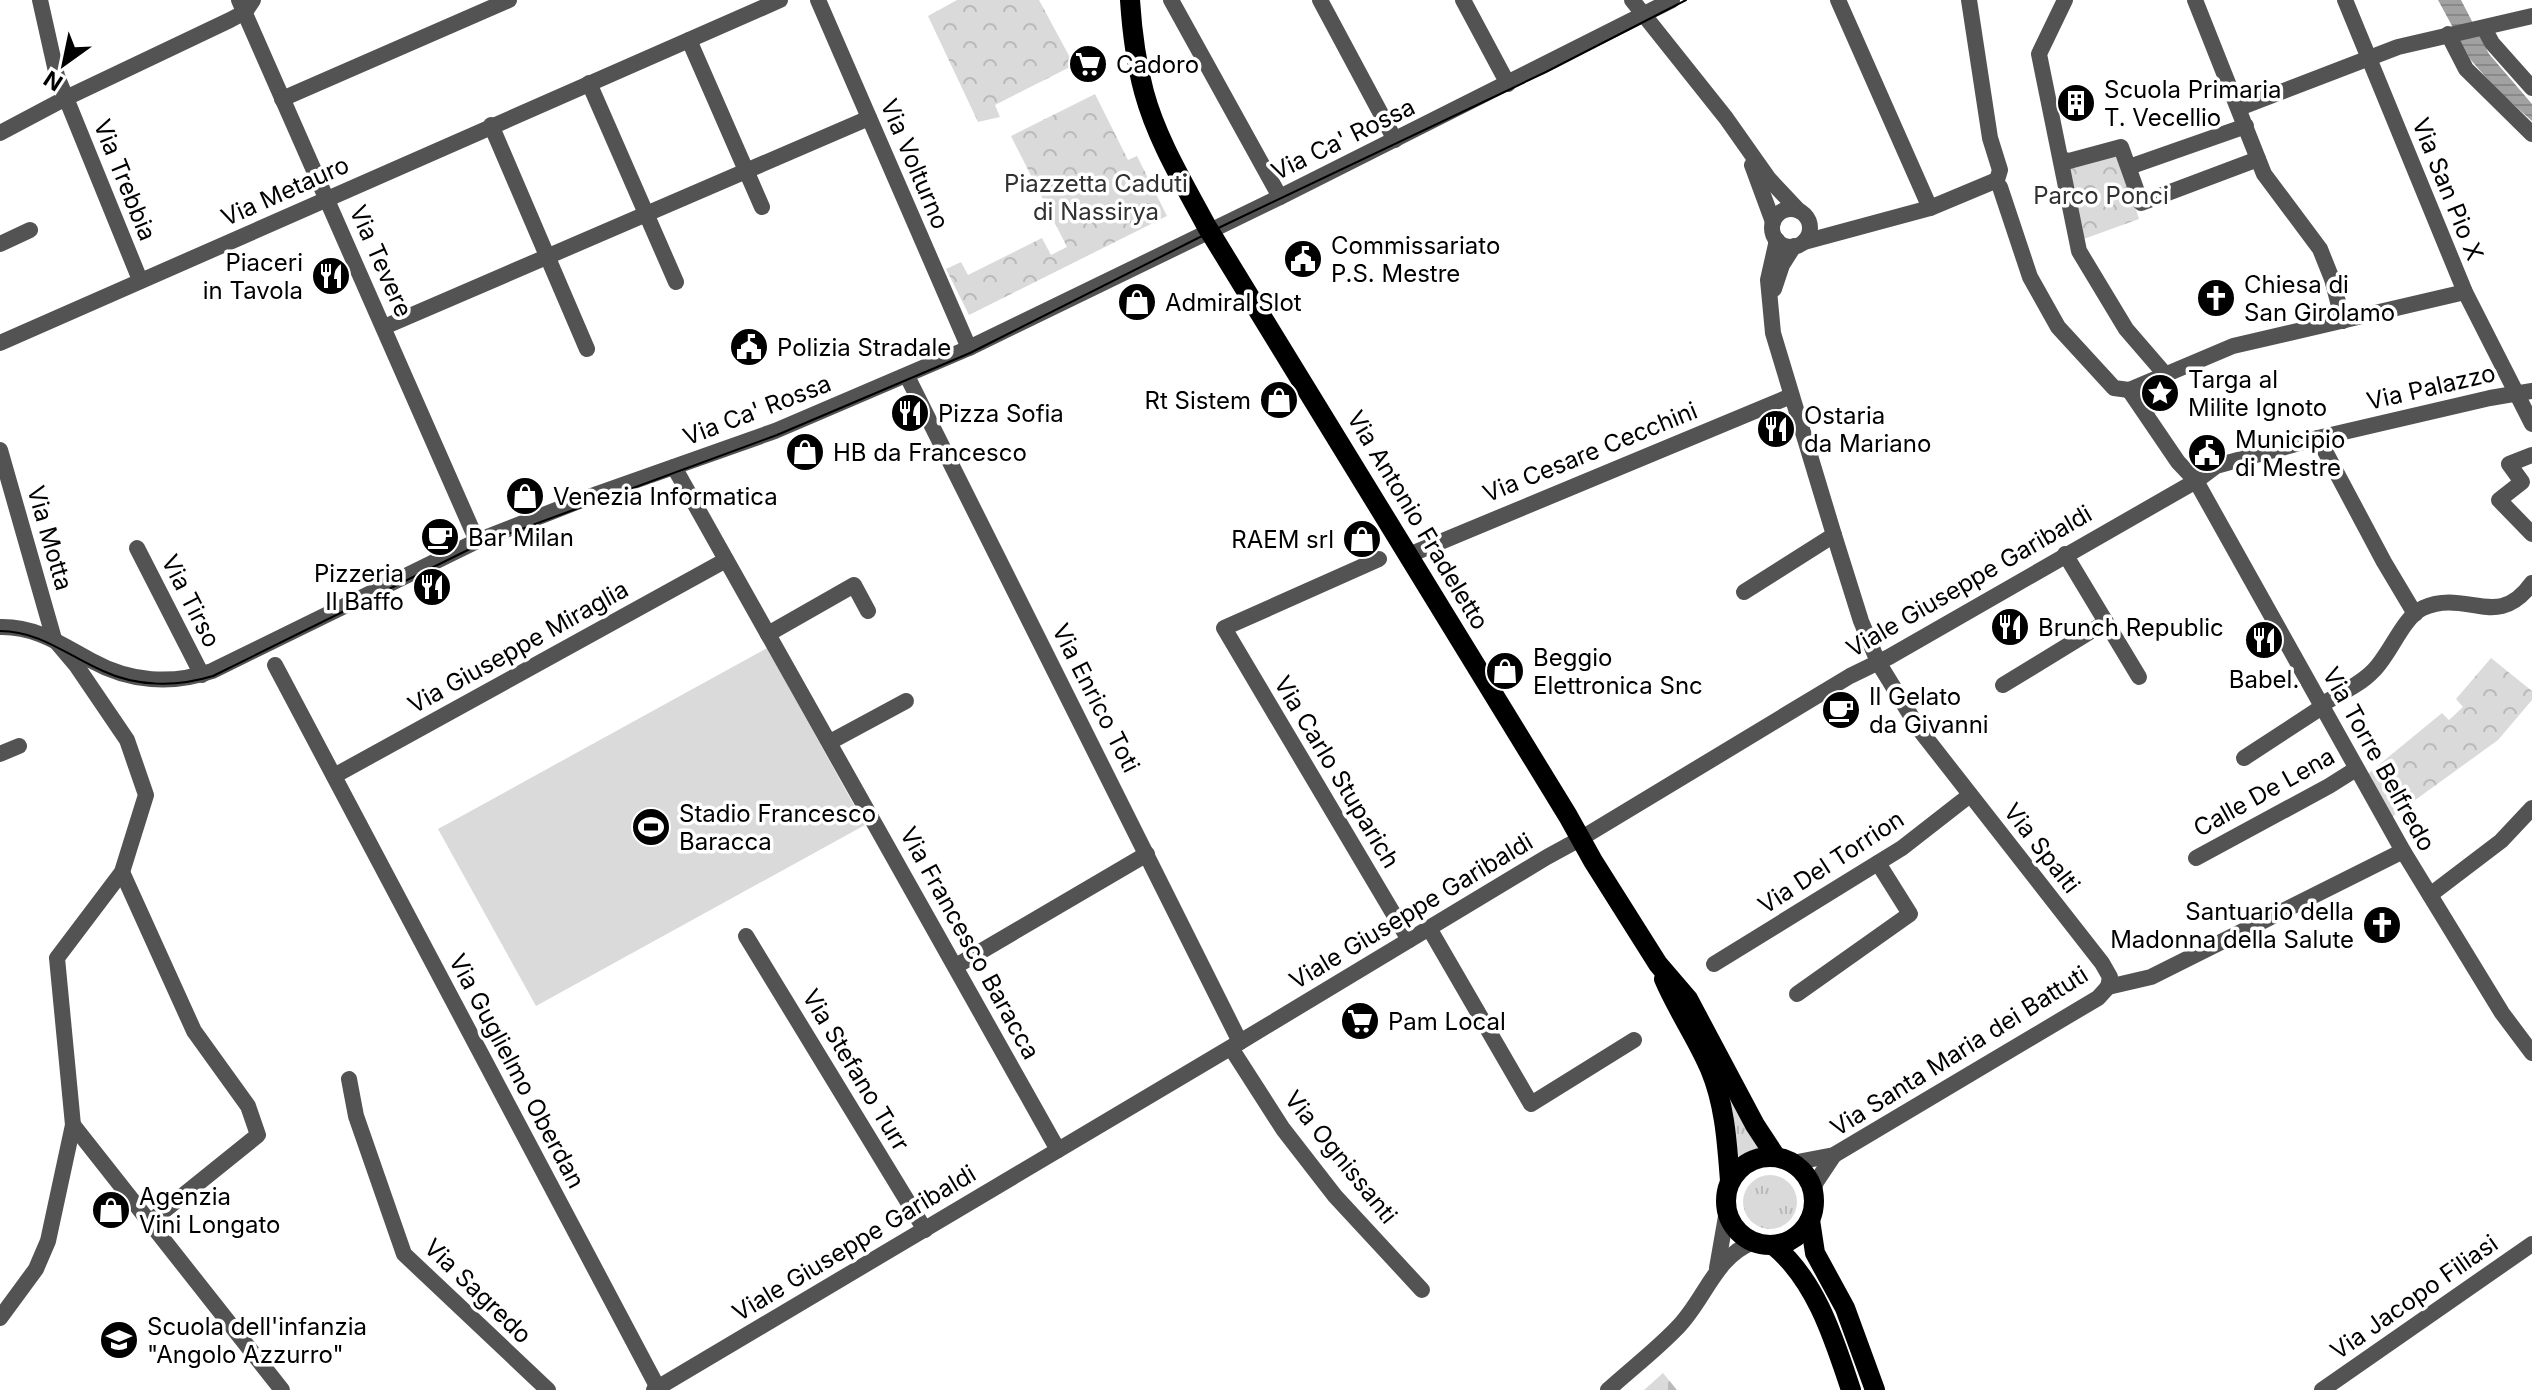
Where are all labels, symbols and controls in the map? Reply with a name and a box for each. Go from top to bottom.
north arrow [24,24,104,104]
supermarket icon: Cadoro [1067,43,1109,85]
place label: Cadoro [1116,50,1199,79]
text: N [39,65,67,96]
place label: Scuola Primaria T. Vecellio [2104,75,2281,132]
building icon: Scuola Primaria T. Vecellio [2055,82,2097,124]
street label: Via Ca' Rossa [1267,92,1419,186]
street label: Via Volturno [875,95,955,233]
street label: Via San Pio X [2406,114,2490,264]
street label: Via Trebbia [88,115,162,245]
street label: Via Metauro [217,150,353,232]
park label: Piazzetta Caduti di Nassirya [1004,169,1188,226]
park label: Parco Ponci [2033,181,2169,210]
street label: Via Tevere [343,201,419,321]
place label: Commissariato P.S. Mestre [1331,231,1500,288]
public building icon: Commissariato P.S. Mestre [1282,238,1324,280]
place label: Piaceri in Tavola [203,248,303,305]
restaurant icon: Piaceri in Tavola [310,255,352,297]
place label: Chiesa di San Girolamo [2244,270,2395,327]
church icon: Chiesa di San Girolamo [2195,277,2237,319]
shop icon: Admiral Slot [1116,281,1158,323]
place label: Admiral Slot [1165,288,1302,317]
public building icon: Polizia Stradale [728,326,770,368]
place label: Polizia Stradale [777,333,951,362]
street label: Via Palazzo [2364,358,2498,416]
place label: Targa al Milite Ignoto [2188,365,2327,422]
street label: Via Ca' Rossa [679,369,835,451]
place icon: Targa al Milite Ignoto [2139,372,2181,414]
shop icon: Rt Sistem [1258,379,1300,421]
place label: Rt Sistem [1144,386,1251,415]
restaurant icon: Pizza Sofia [889,392,931,434]
street label: Via Cesare Cecchini [1479,396,1701,508]
place label: Pizza Sofia [938,399,1064,428]
place label: Ostaria da Mariano [1804,401,1931,458]
street label: Via Antonio Fradeletto [1341,405,1495,635]
restaurant icon: Ostaria da Mariano [1755,408,1797,450]
place label: Municipio di Mestre [2235,425,2345,482]
shop icon: HB da Francesco [784,431,826,473]
public building icon: Municipio di Mestre [2186,432,2228,474]
place label: HB da Francesco [833,438,1027,467]
shop icon: Venezia Informatica [504,475,546,517]
street label: Via Motta [21,482,79,594]
place label: Venezia Informatica [553,482,778,511]
street label: Viale Giuseppe Garibaldi [1841,499,2097,663]
cafe icon: Bar Milan [419,516,461,558]
shop icon: RAEM srl [1341,518,1383,560]
place label: Bar Milan [468,523,574,552]
place label: RAEM srl [1231,525,1334,554]
street label: Via Tirso [155,550,227,652]
place label: Pizzeria Il Baffo [314,559,404,616]
restaurant icon: Pizzeria Il Baffo [411,566,453,608]
street label: Via Giuseppe Miraglia [403,574,633,720]
restaurant icon: Brunch Republic [1989,606,2031,648]
place label: Brunch Republic [2038,613,2224,642]
street label: Via Enrico Toti [1046,619,1146,777]
restaurant icon: Babel. [2243,619,2285,661]
place label: Beggio Elettronica Snc [1533,643,1703,700]
shop icon: Beggio Elettronica Snc [1484,650,1526,692]
street label: Via Torre Belfredo [2317,662,2441,856]
place label: Babel. [2229,665,2299,694]
street label: Via Carlo Stuparich [1268,671,1406,873]
place label: Il Gelato da Givanni [1869,682,1989,739]
cafe icon: Il Gelato da Givanni [1820,689,1862,731]
street label: Calle De Lena [2188,741,2340,843]
street label: Via Spalti [1998,797,2086,899]
place label: Stadio Francesco Baracca [679,799,876,856]
street label: Via Del Torrion [1753,804,1909,920]
sports icon: Stadio Francesco Baracca [630,806,672,848]
street label: Via Francesco Baracca [894,822,1046,1064]
street label: Viale Giuseppe Garibaldi [1284,827,1538,995]
place label: Santuario della Madonna della Salute [2110,897,2354,954]
church icon: Santuario della Madonna della Salute [2361,904,2403,946]
street label: Via Guglielmo Oberdan [443,949,591,1193]
street label: Via Santa Maria dei Battuti [1825,960,2093,1142]
street label: Via Stefano Turr [796,984,916,1156]
supermarket icon: Pam Local [1339,1000,1381,1042]
place label: Pam Local [1388,1007,1506,1036]
street label: Via Ognissanti [1279,1085,1403,1229]
street label: Viale Giuseppe Garibaldi [727,1159,981,1327]
place label: Agenzia Vini Longato [139,1182,280,1239]
shop icon: Agenzia Vini Longato [90,1189,132,1231]
street label: Via Jacopo Filiasi [2325,1229,2503,1365]
street label: Via Sagredo [418,1233,538,1349]
place label: Scuola dell'infanzia "Angolo Azzurro" [147,1312,367,1369]
school or university icon: Scuola dell'infanzia "Angolo Azzurro" [98,1319,140,1361]

